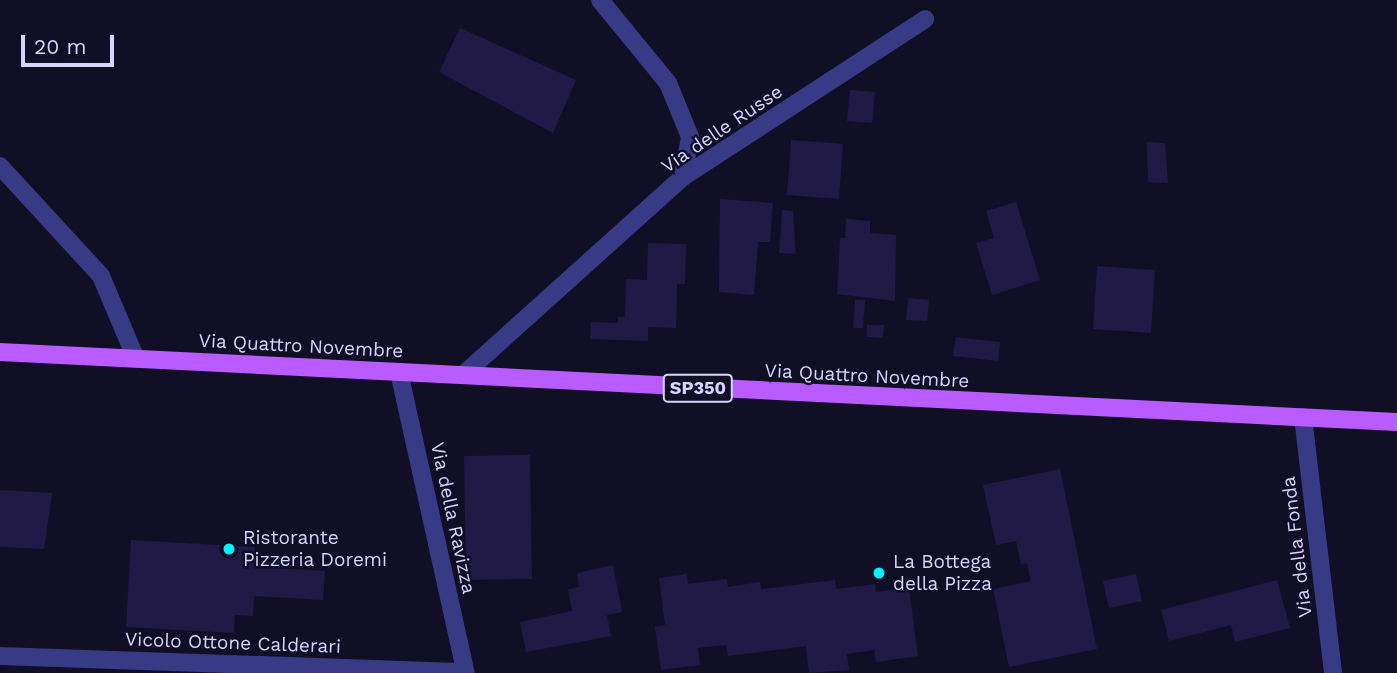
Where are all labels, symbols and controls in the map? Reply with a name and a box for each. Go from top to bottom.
scale bar [24,21,117,65]
text: 20 m [34,34,86,59]
street label: Via delle Russe [657,80,787,178]
street label: Via Quattro Novembre [198,329,404,363]
street label: Via Quattro Novembre [764,359,970,393]
road number: SP350 [661,374,735,402]
street label: Via della Ravizza [426,440,480,596]
street label: Via della Fonda [1277,475,1317,619]
place label: Ristorante Pizzeria Doremi [243,527,387,571]
marker: Ristorante Pizzeria Doremi [221,541,237,557]
place label: La Bottega della Pizza [893,551,992,595]
marker: La Bottega della Pizza [871,565,887,581]
street label: Vicolo Ottone Calderari [125,628,341,658]

